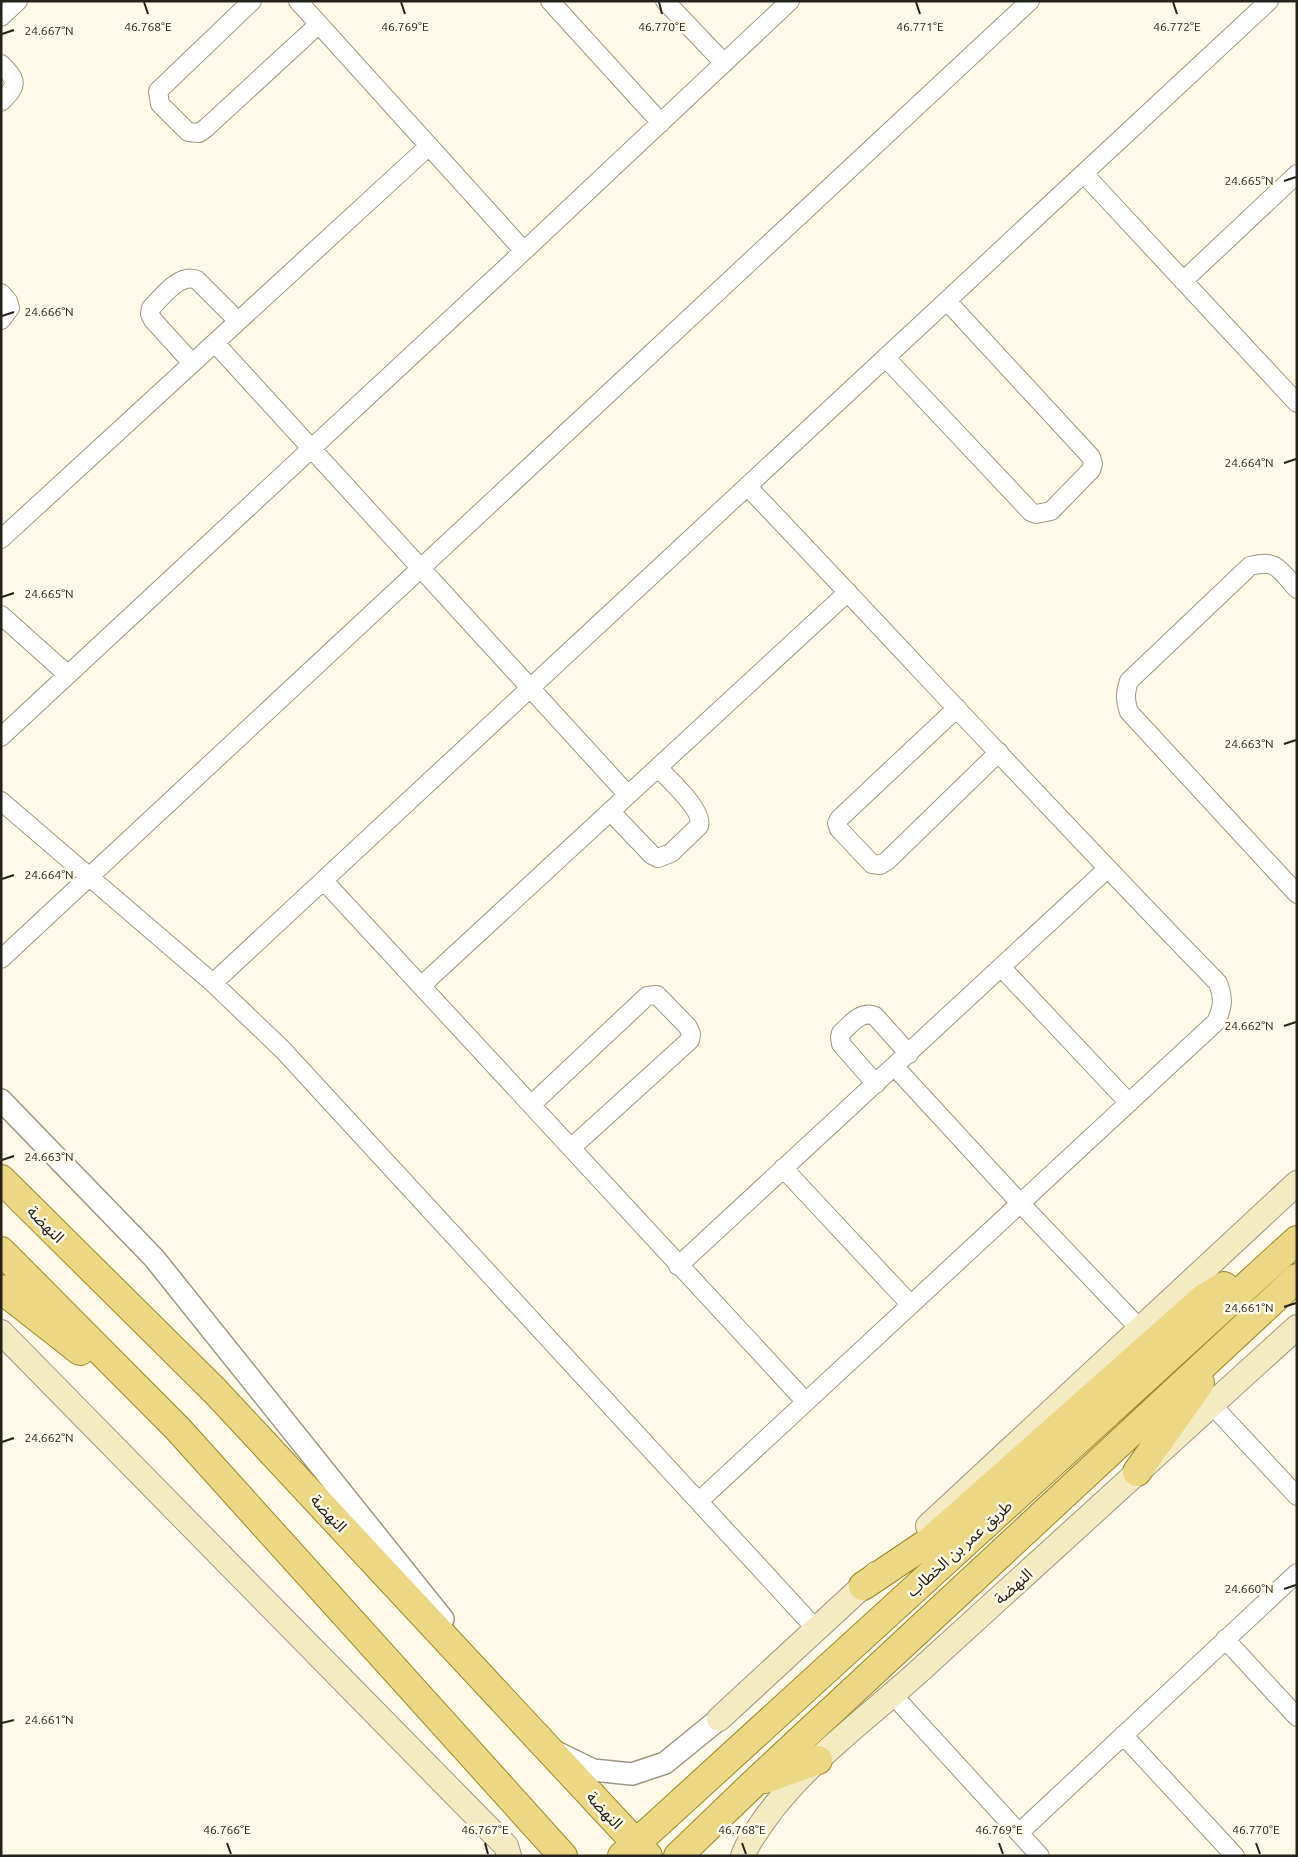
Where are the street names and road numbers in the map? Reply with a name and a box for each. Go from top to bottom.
street label: النهضة [23,1202,68,1247]
street label: النهضة [307,1491,351,1536]
street label: طريق عمر بن الخطاب [903,1496,1017,1601]
street label: النهضة [990,1564,1036,1608]
street label: النهضة [583,1788,627,1833]

